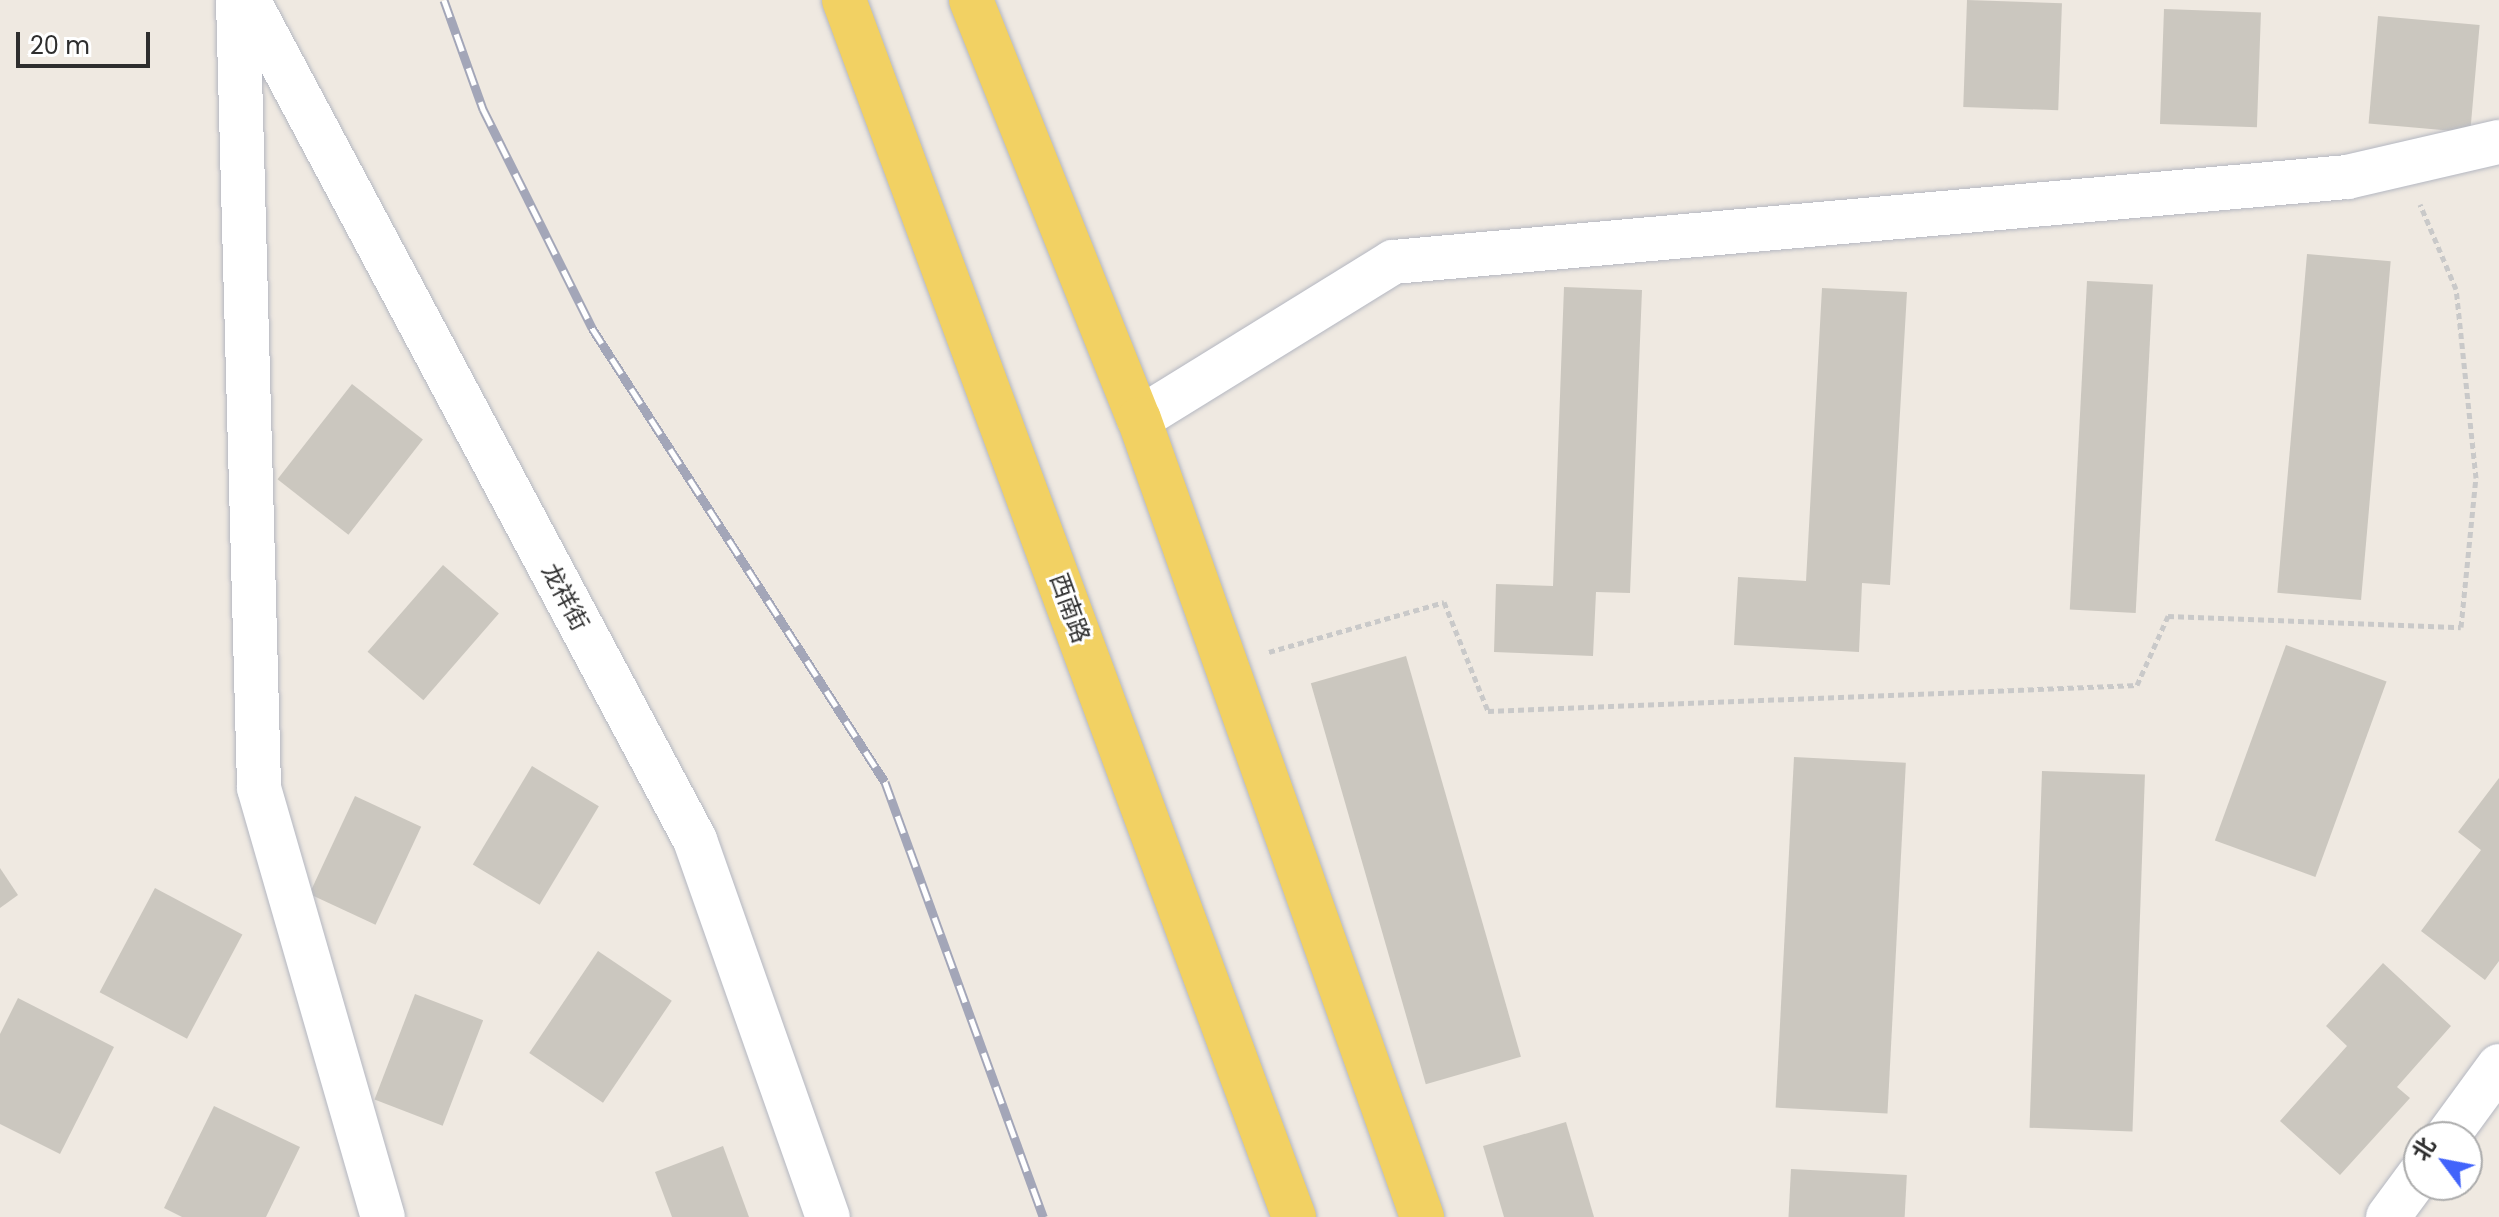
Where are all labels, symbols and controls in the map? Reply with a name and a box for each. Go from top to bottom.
scale bar [20,16,154,66]
text: 20 m [30,29,90,62]
street label: 龙祥街 [535,558,595,636]
street label: 西南路 [1044,569,1096,647]
north arrow [2403,1121,2483,1201]
text: 北 [2405,1132,2443,1167]

